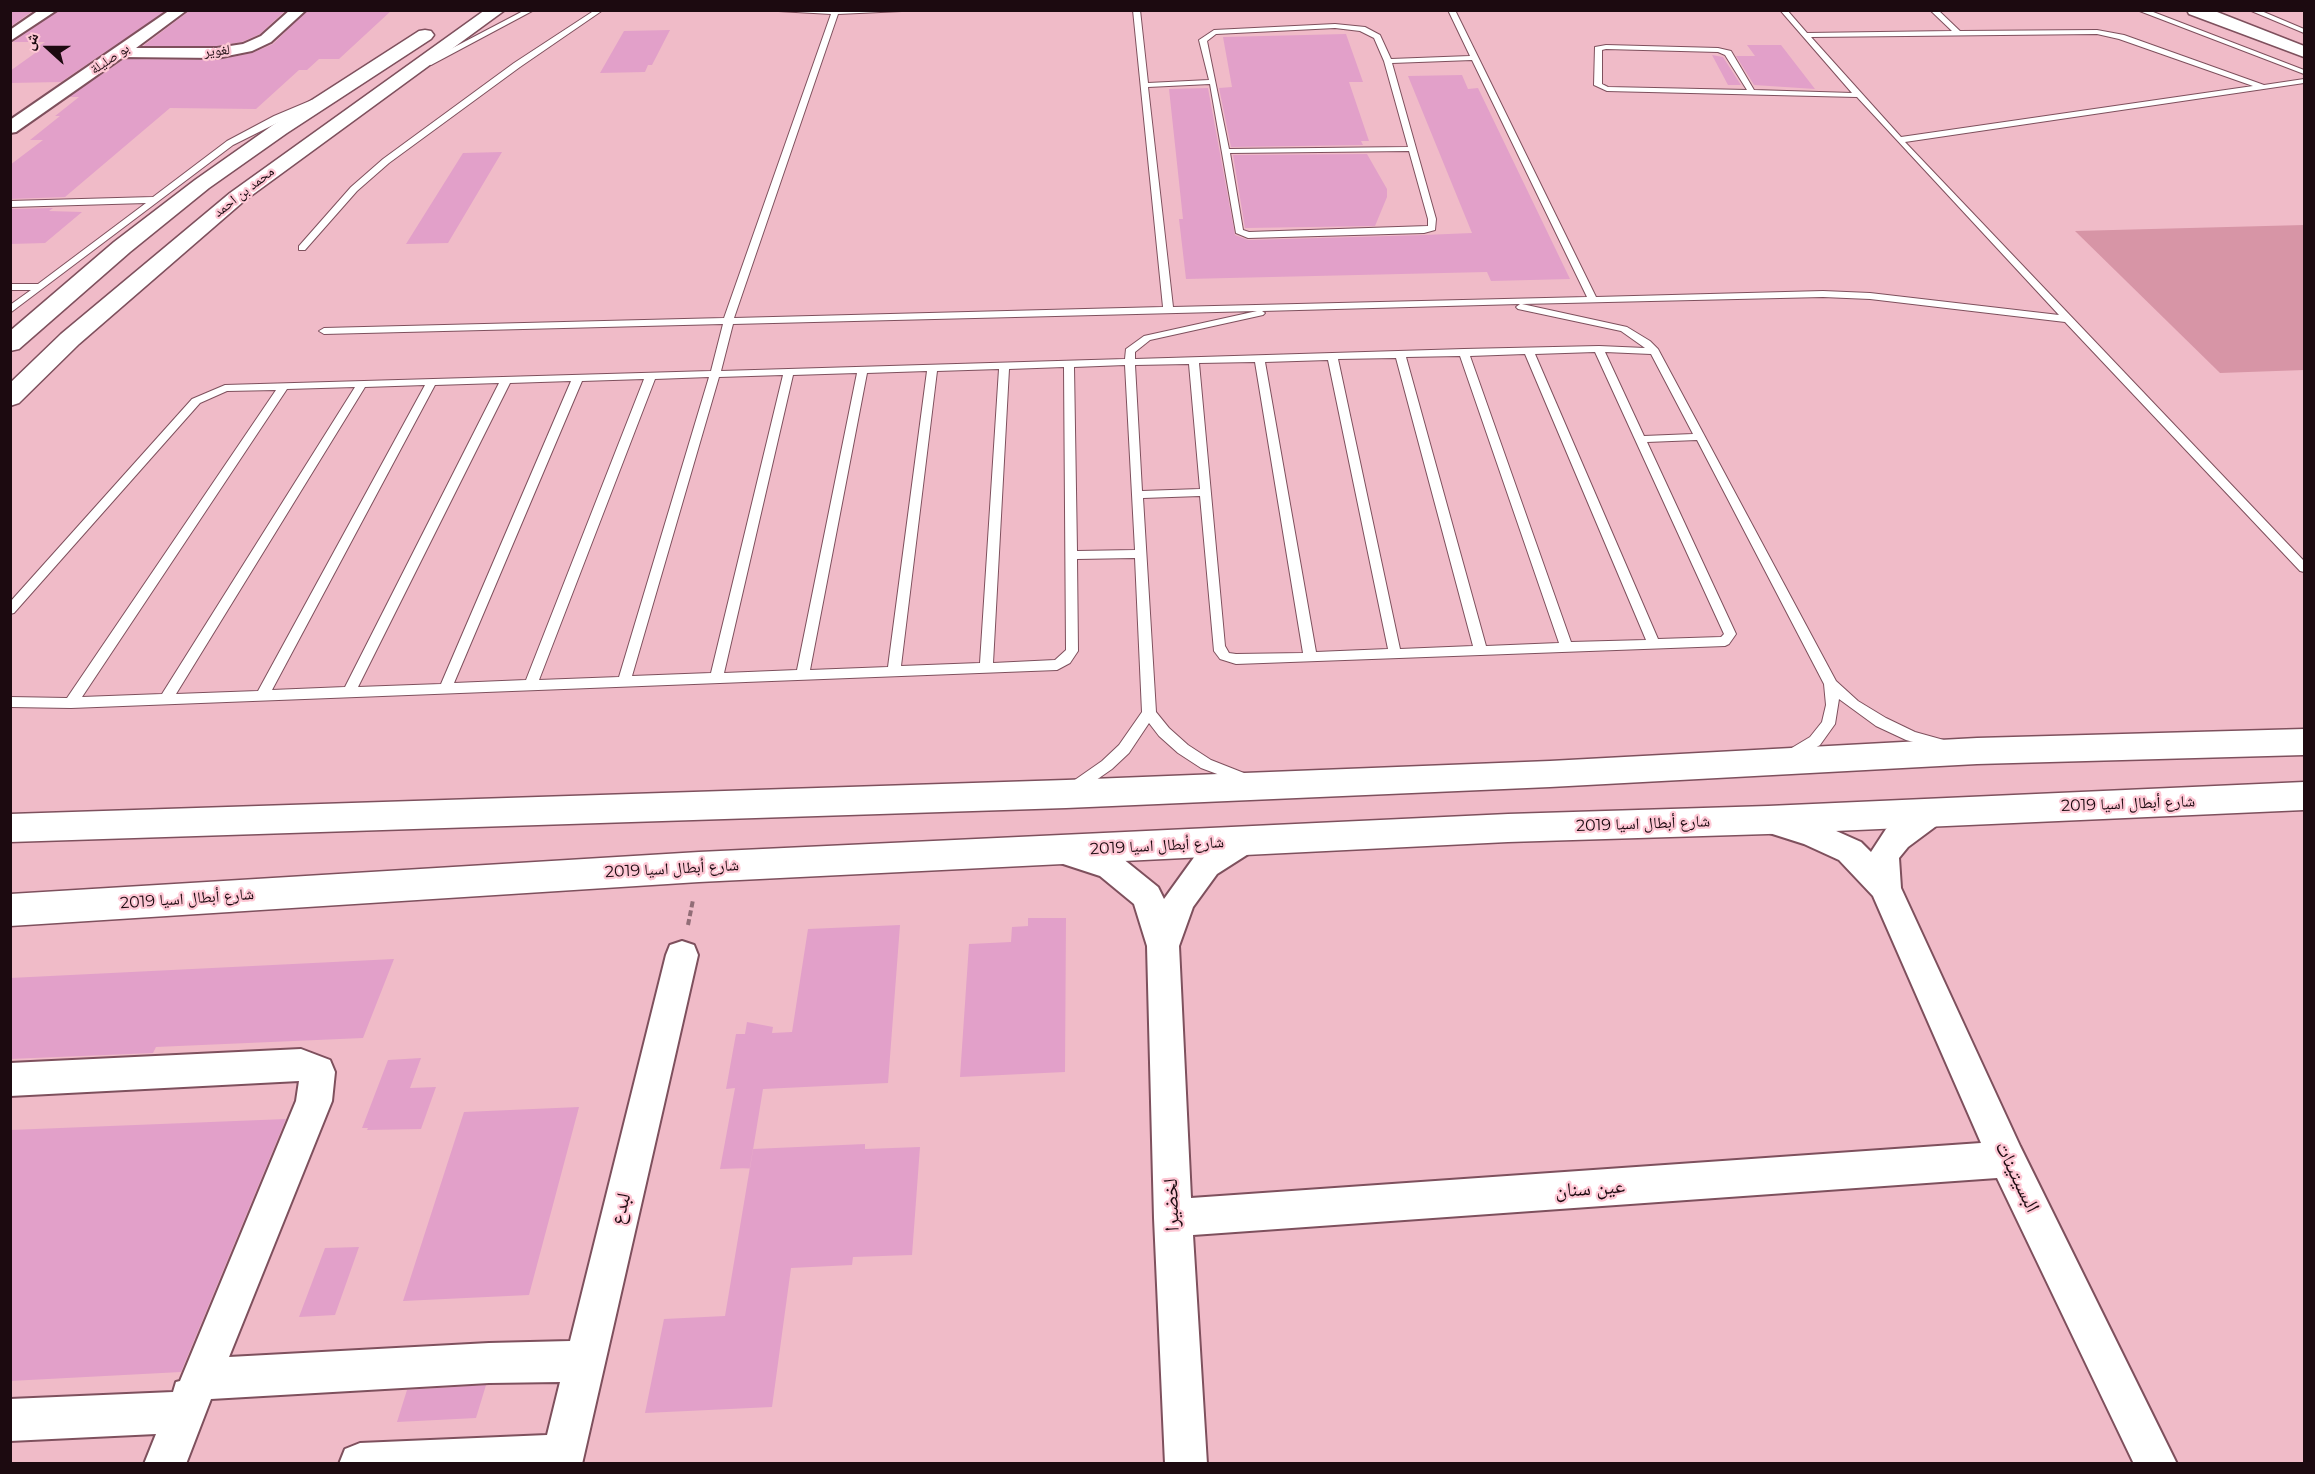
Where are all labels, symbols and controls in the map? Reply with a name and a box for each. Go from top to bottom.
north arrow [18,18,78,78]
text: ش [19,30,43,53]
street label: بو صليلة [87,40,133,78]
street label: لغوير [203,42,231,60]
street label: محمد بن احمد [210,163,278,221]
street label: شارع أبطال اسيا 2019 [2061,792,2195,816]
street label: شارع أبطال اسيا 2019 [1576,812,1710,836]
street label: شارع أبطال اسيا 2019 [1090,833,1224,859]
street label: شارع أبطال اسيا 2019 [605,856,739,882]
street label: شارع أبطال اسيا 2019 [119,885,255,913]
street label: البسيتينات [1990,1138,2044,1216]
street label: عين سنان [1554,1175,1626,1203]
street label: لخضيرا [1159,1178,1185,1232]
street label: لبدع [606,1191,636,1227]

